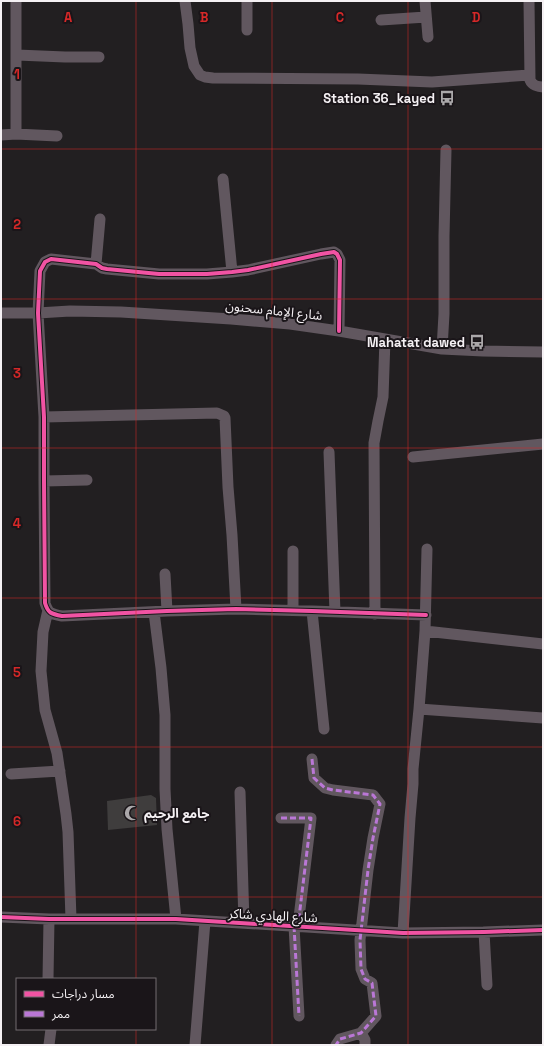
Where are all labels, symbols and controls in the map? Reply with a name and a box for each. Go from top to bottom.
text: A [64,9,73,26]
text: B [200,9,209,26]
text: C [336,9,344,26]
text: D [472,9,481,26]
text: 1 [14,66,20,83]
bus stop icon: Station 36_kayed [438,89,456,107]
place label: Station 36_kayed [323,90,435,107]
text: 2 [13,216,21,233]
street label: شارع الإمام سحنون [224,297,323,326]
bus stop icon: Mahatat dawed [468,333,486,351]
place label: Mahatat dawed [367,334,465,351]
text: 3 [13,365,21,382]
text: 4 [13,515,21,532]
text: 5 [13,664,21,681]
mosque icon: جامع الرحيم [123,804,141,822]
place label: جامع الرحيم [144,805,209,824]
text: 6 [13,813,21,830]
street label: شارع الهادي شاكر [227,905,318,928]
legend [16,978,156,1030]
text: مسار دراجات [52,986,115,1002]
text: ممر [51,1006,70,1022]

